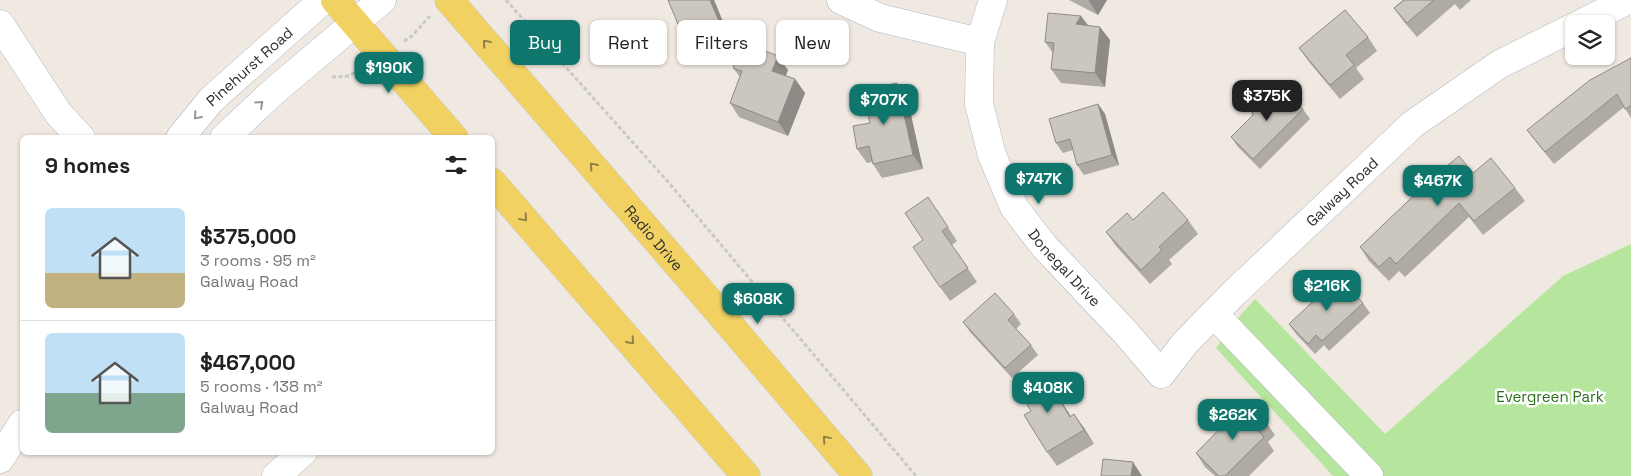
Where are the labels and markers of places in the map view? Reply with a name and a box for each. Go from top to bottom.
pin: $190K [354,52,424,94]
pin: $375K [1232,80,1302,122]
pin: $707K [849,84,919,126]
pin: $747K [1004,162,1074,205]
pin: $467K [1403,164,1473,207]
pin: $216K [1292,270,1362,312]
pin: $608K [723,282,793,325]
pin: $408K [1013,372,1083,414]
pin: $262K [1198,398,1268,441]

